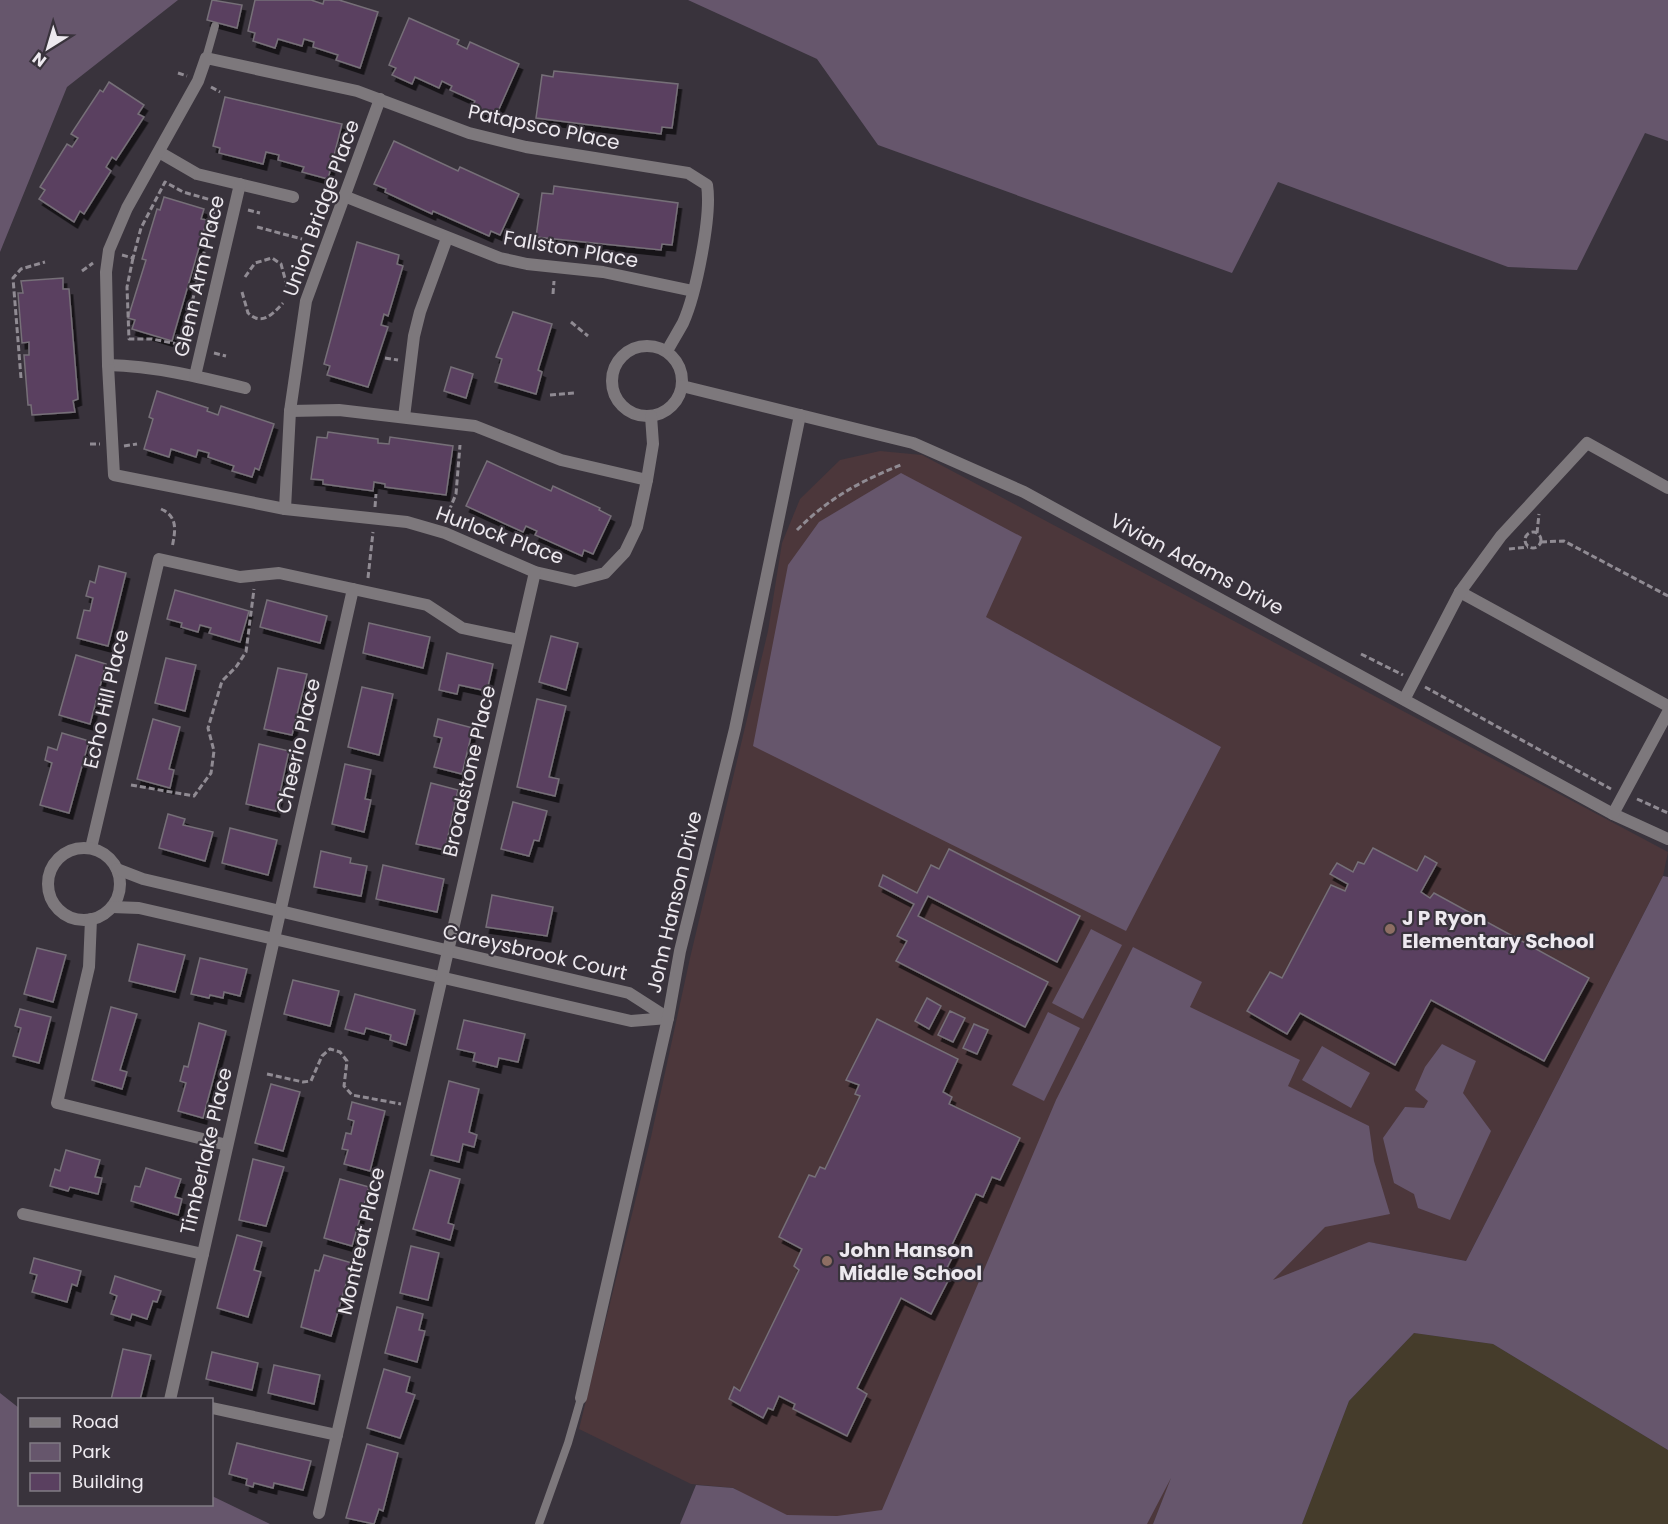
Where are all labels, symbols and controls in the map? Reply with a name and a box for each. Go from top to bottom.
north arrow [18,18,78,78]
text: N [28,47,51,72]
street label: Patapsco Place [465,97,623,157]
street label: Union Bridge Place [276,116,366,300]
street label: Glenn Arm Place [167,192,231,360]
street label: Fallston Place [501,223,641,275]
street label: Hurlock Place [432,499,568,571]
street label: Vivian Adams Drive [1105,506,1289,622]
street label: Echo Hill Place [76,627,136,771]
street label: Cheerio Place [269,676,327,816]
street label: Broadstone Place [436,683,502,859]
street label: John Hanson Drive [639,808,709,996]
place label: J P Ryon Elementary School [1402,904,1594,955]
street label: Careysbrook Court [440,917,630,987]
marker: J P Ryon Elementary School [1383,922,1397,936]
street label: Timberlake Place [173,1065,239,1237]
street label: Montreat Place [330,1164,392,1318]
place label: John Hanson Middle School [839,1236,982,1287]
marker: John Hanson Middle School [820,1254,834,1268]
legend [18,1398,213,1506]
text: Road [72,1409,119,1434]
text: Park [72,1439,111,1464]
text: Building [72,1469,144,1494]

